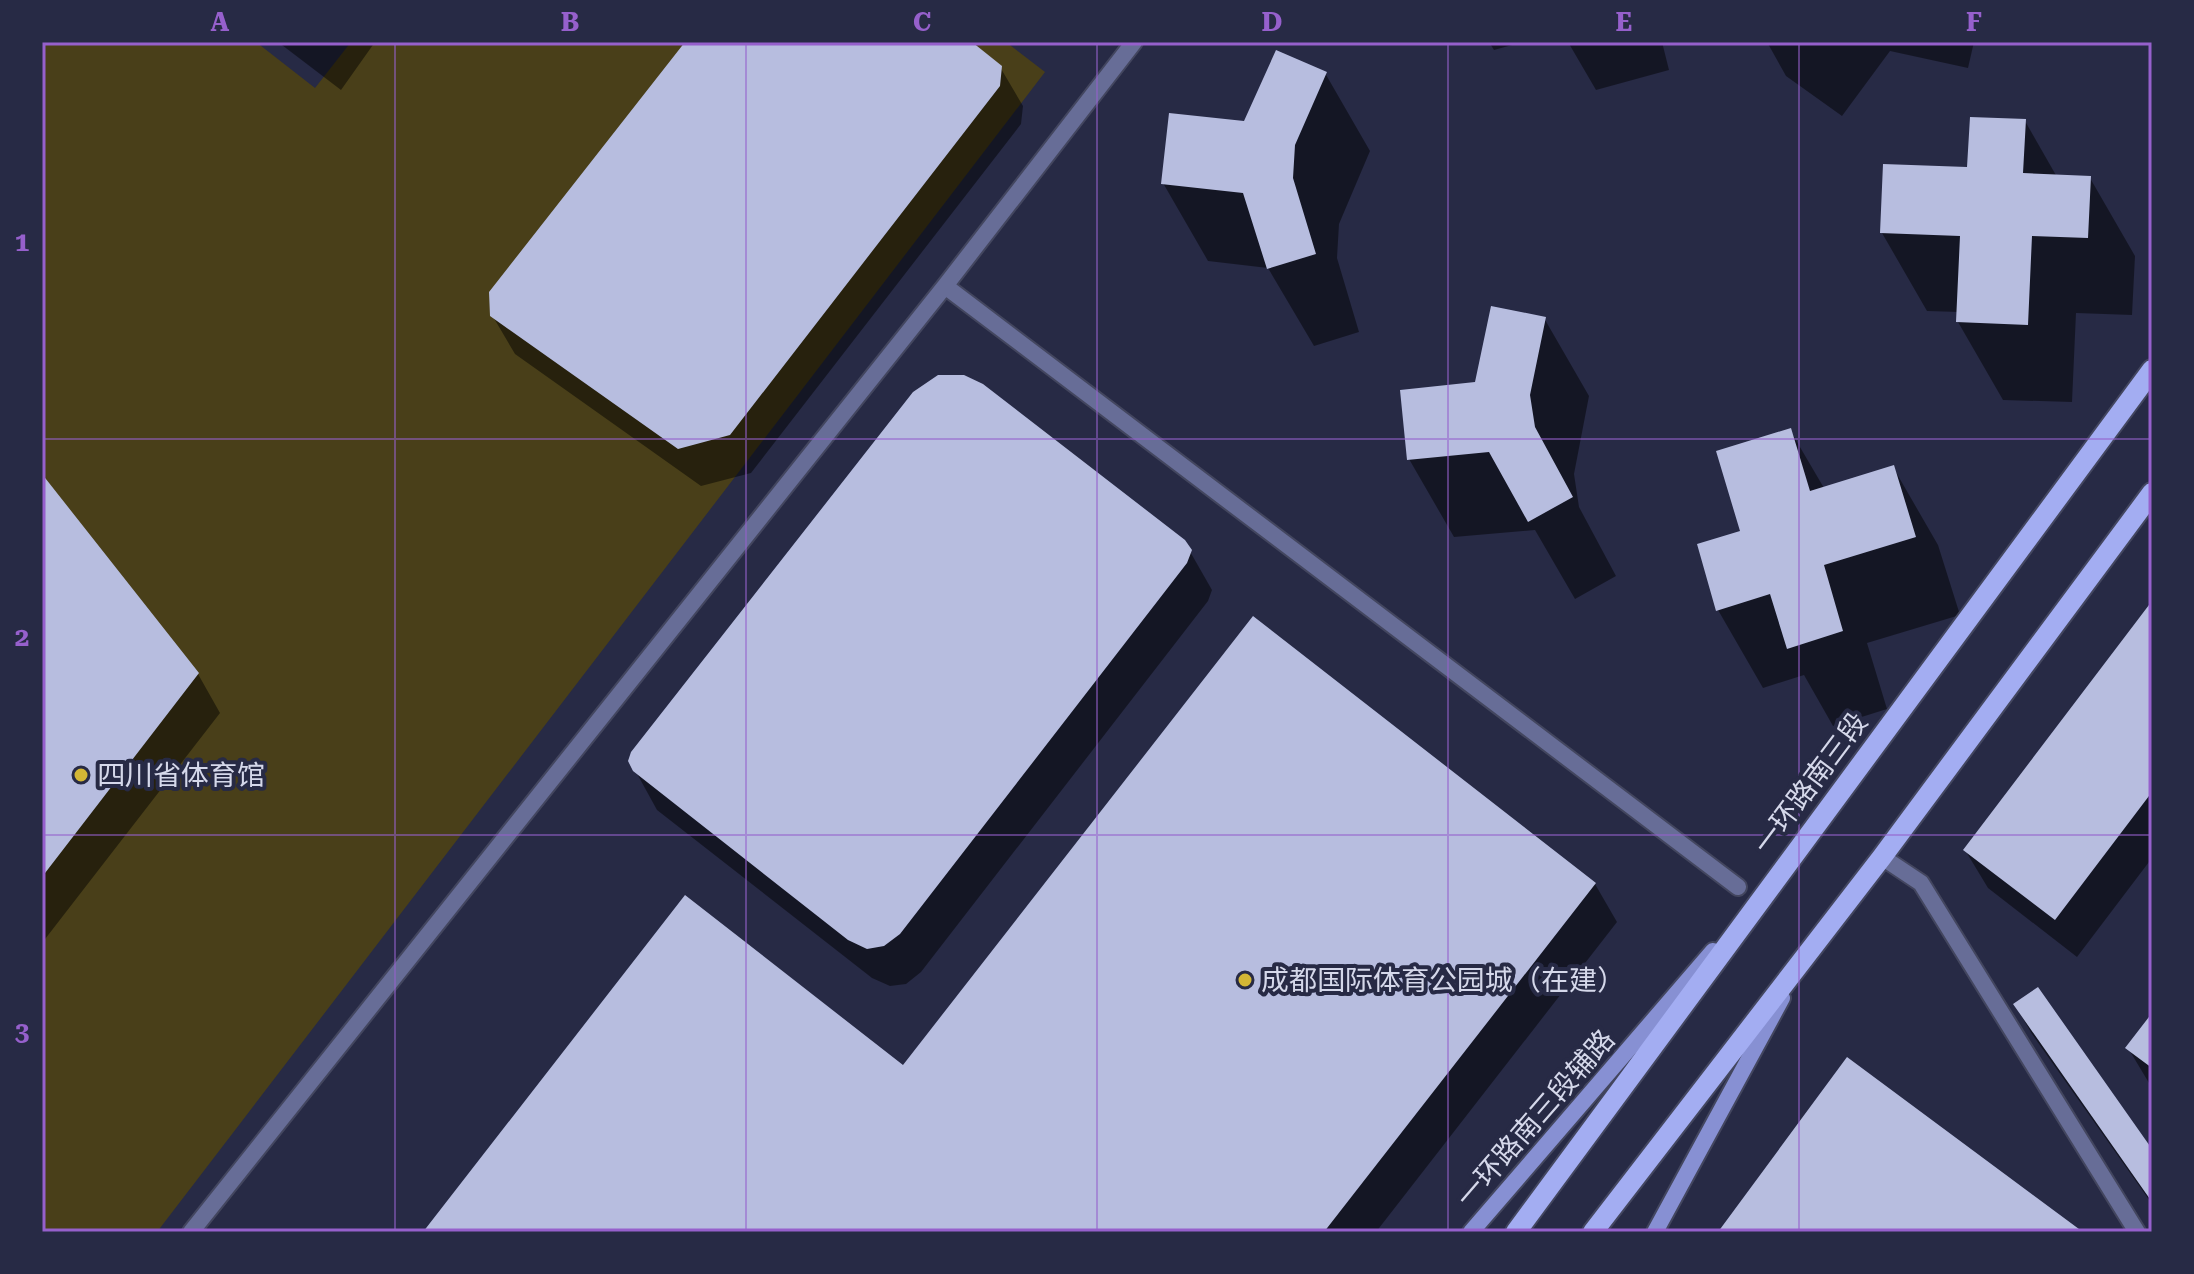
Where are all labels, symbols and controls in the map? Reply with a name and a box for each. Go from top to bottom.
text: A [211,7,230,37]
text: B [561,7,579,37]
text: C [913,7,931,37]
text: D [1262,7,1282,37]
text: E [1616,7,1632,37]
text: F [1966,7,1982,37]
text: 1 [15,227,29,257]
text: 2 [15,622,29,652]
street label: 一环路南三段 [1747,706,1874,860]
place label: 四川省体育馆 [97,759,265,792]
marker: 四川省体育馆 [72,766,90,784]
place label: 成都国际体育公园城（在建） [1261,964,1625,997]
marker: 成都国际体育公园城（在建） [1236,971,1254,989]
text: 3 [15,1017,29,1047]
street label: 一环路南三段辅路 [1449,1023,1621,1214]

